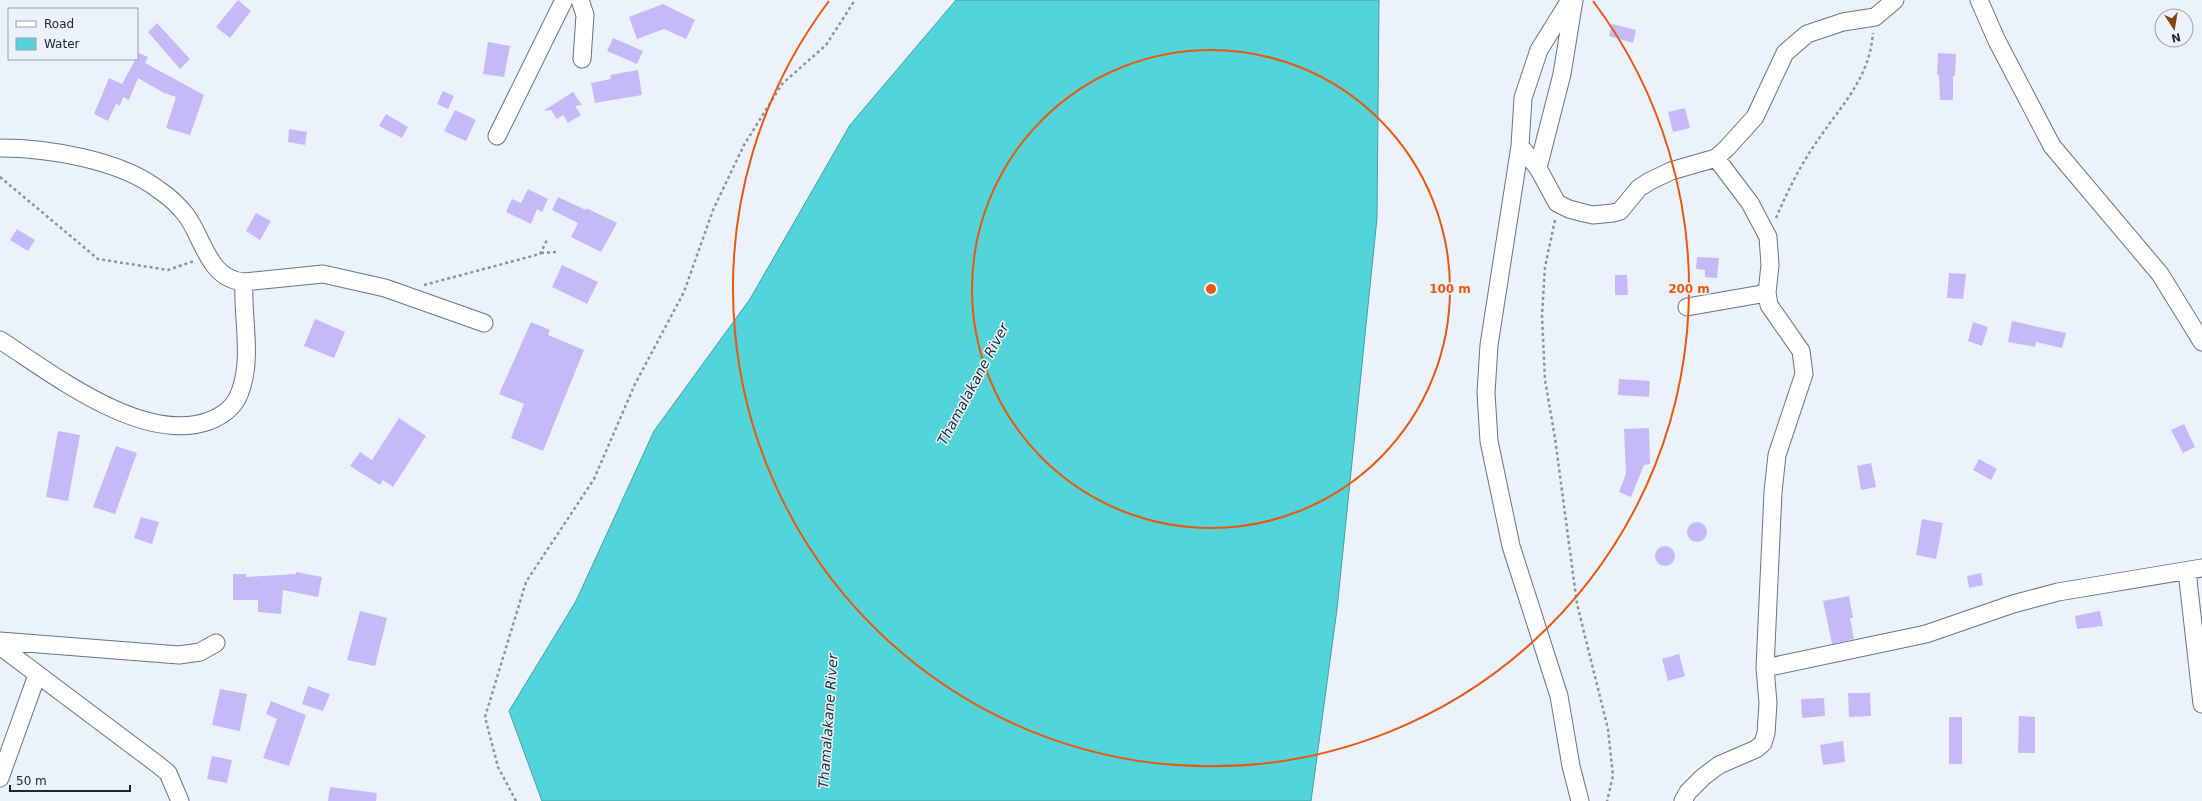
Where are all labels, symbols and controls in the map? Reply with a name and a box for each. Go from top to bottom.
legend [8,8,138,60]
north arrow [2154,8,2194,48]
text: Road [44,17,74,31]
text: N [2170,30,2182,45]
text: Water [44,37,80,51]
centre of rings [1204,282,1218,296]
text: 100 m [1429,282,1471,296]
text: 200 m [1668,282,1710,296]
water label: Thamalakane River [934,319,1012,448]
water label: Thamalakane River [815,652,841,789]
scale bar [10,767,130,793]
text: 50 m [16,774,47,788]

